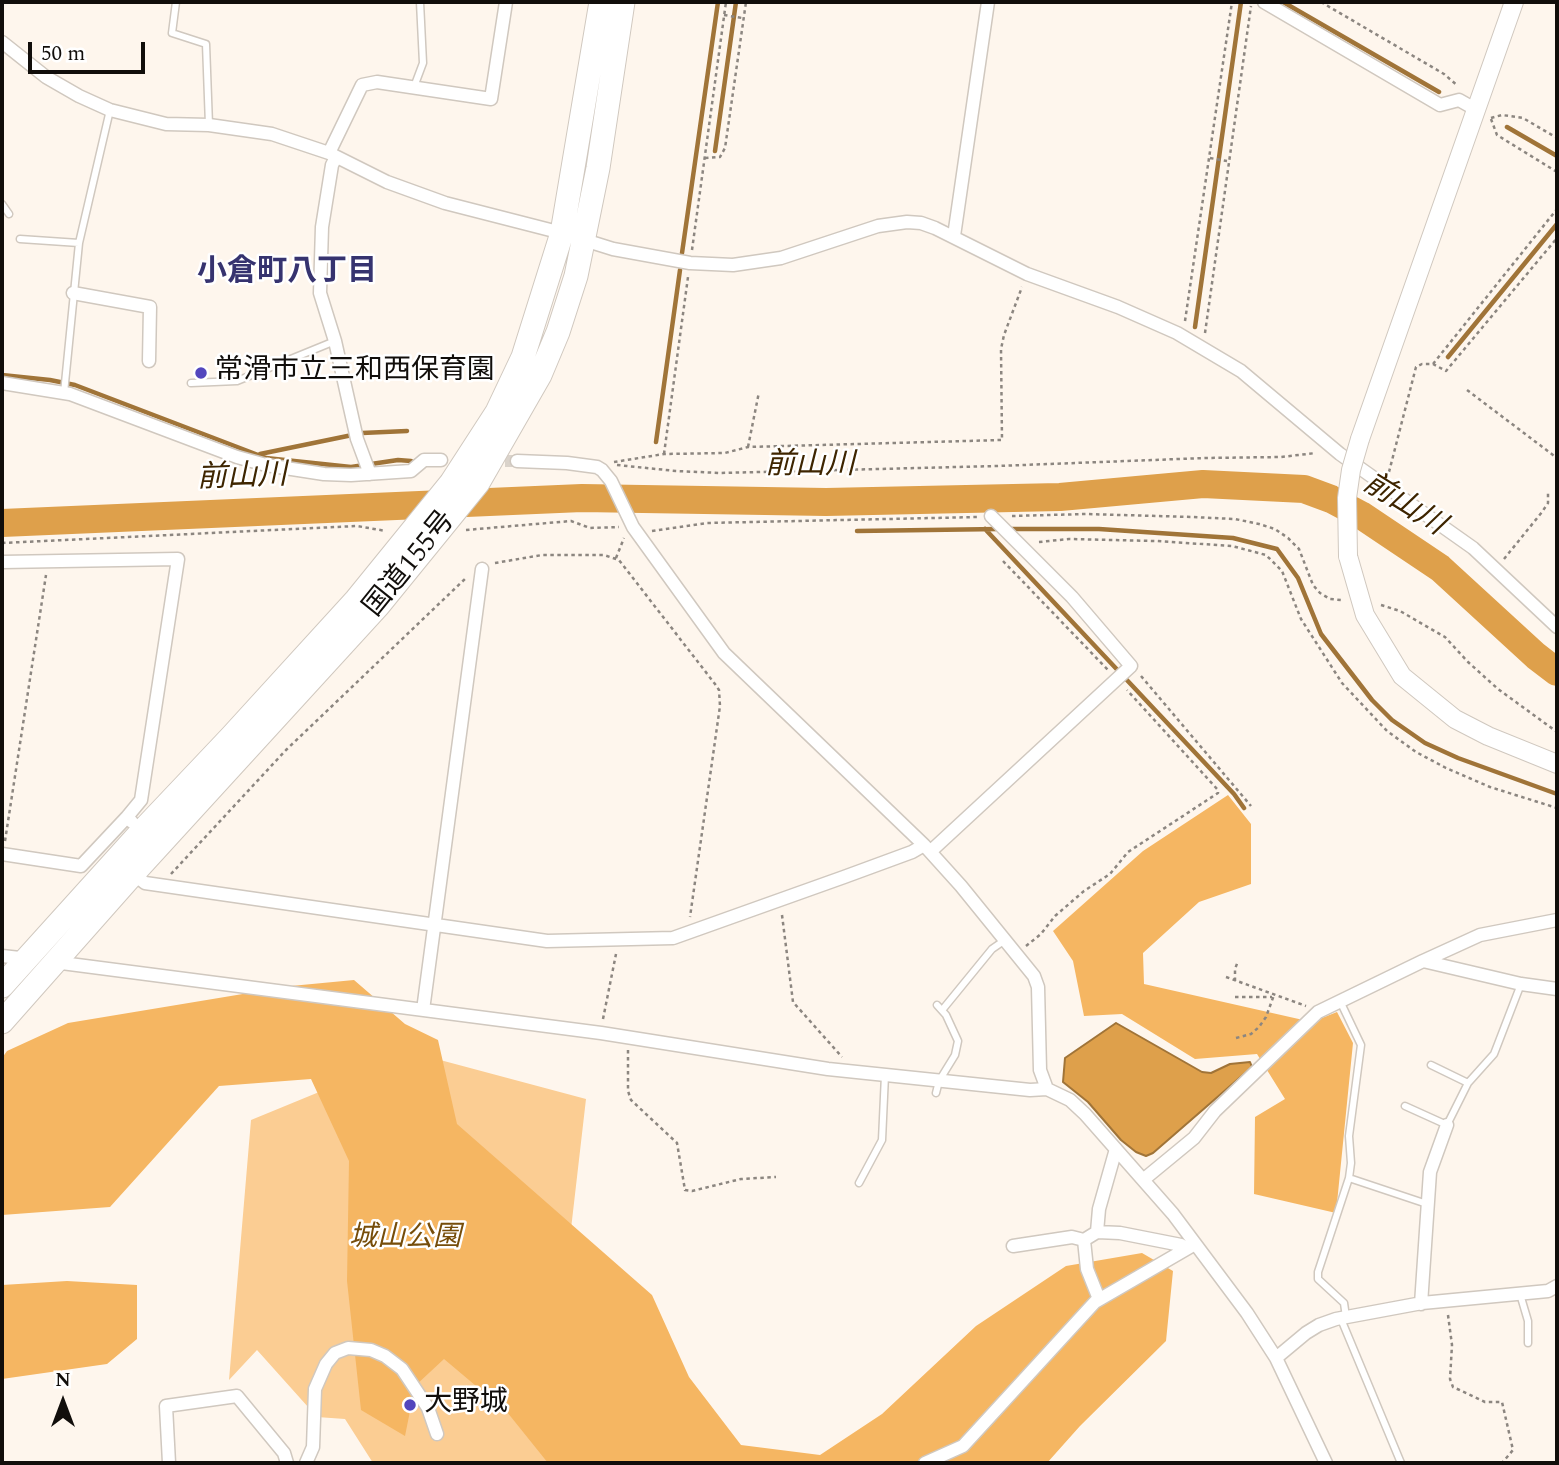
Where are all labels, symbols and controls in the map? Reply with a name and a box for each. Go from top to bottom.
scale bar [32,28,149,72]
text: 50 m [41,38,85,70]
district label: 小倉町八丁目 [197,256,377,292]
place label: 常滑市立三和西保育園 [215,356,495,390]
marker: 常滑市立三和西保育園 [193,365,209,381]
water label: 前山川 [765,449,855,485]
water label: 前山川 [196,459,288,499]
water label: 前山川 [1355,467,1451,545]
street label: 国道155号 [358,505,464,625]
park label: 城山公園 [349,1223,461,1257]
text: N [55,1366,71,1395]
north arrow [28,1367,98,1437]
place label: 大野城 [424,1388,508,1422]
marker: 大野城 [402,1397,418,1413]

